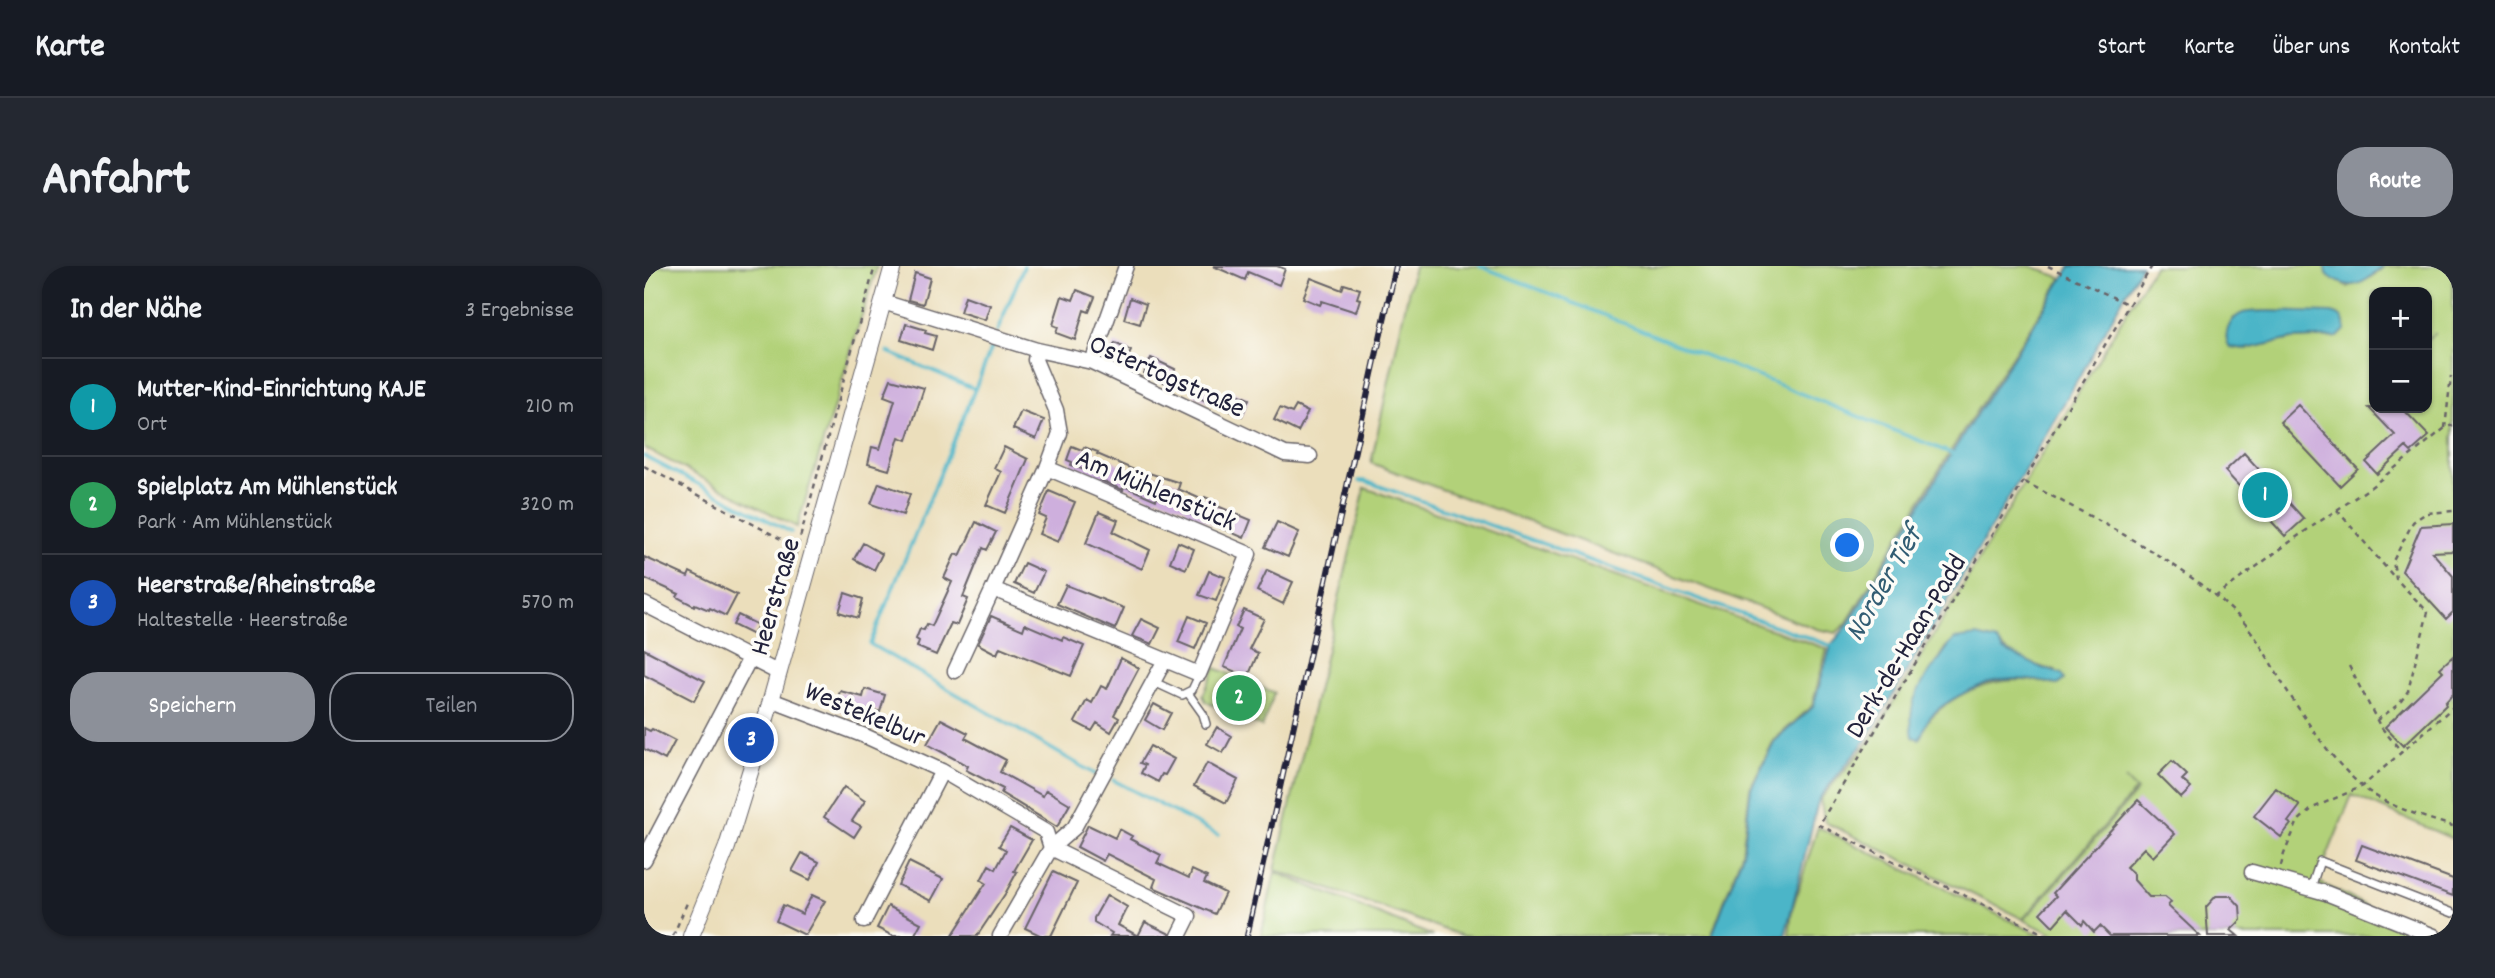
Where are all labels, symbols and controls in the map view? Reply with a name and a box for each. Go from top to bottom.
text: Karte [35,25,105,72]
text: Start [2097,31,2146,65]
text: Karte [2184,31,2235,65]
text: Über uns [2273,31,2350,65]
text: Kontakt [2388,31,2460,65]
text: Anfahrt [42,147,190,217]
button: Route [2337,147,2453,217]
map controls [2369,287,2432,413]
button: + [2369,287,2432,350]
text: In der Nähe [70,290,202,333]
text: 3 Ergebnisse [465,295,574,328]
street label: Ostertogstraße [1081,326,1250,431]
button: − [2369,350,2432,413]
text: Mutter-Kind-Einrichtung KAJE [137,372,425,409]
text: 1 [90,391,96,424]
text: 210 m [525,391,574,424]
text: Ort [137,409,167,442]
street label: Am Mühlenstück [1068,441,1242,544]
pin: 1 [2242,469,2288,521]
text: Spielplatz Am Mühlenstück [137,470,398,507]
text: 2 [88,489,98,522]
text: 320 m [520,489,574,522]
text: Park · Am Mühlenstück [137,507,333,540]
water label: Norder Tief [1836,515,1939,650]
your location [1830,528,1864,562]
street label: Heerstraße [742,534,814,661]
street label: Derk-de-Haan-Padd [1837,548,1979,747]
text: Heerstraße/Rheinstraße [137,568,375,605]
text: 3 [88,587,98,620]
text: 570 m [521,587,574,620]
text: Haltestelle · Heerstraße [137,605,348,638]
button: Speichern [70,672,315,742]
button: Teilen [329,672,574,742]
pin: 2 [1216,672,1262,724]
street label: Westekelbur [797,673,931,760]
pin: 3 [728,714,774,766]

